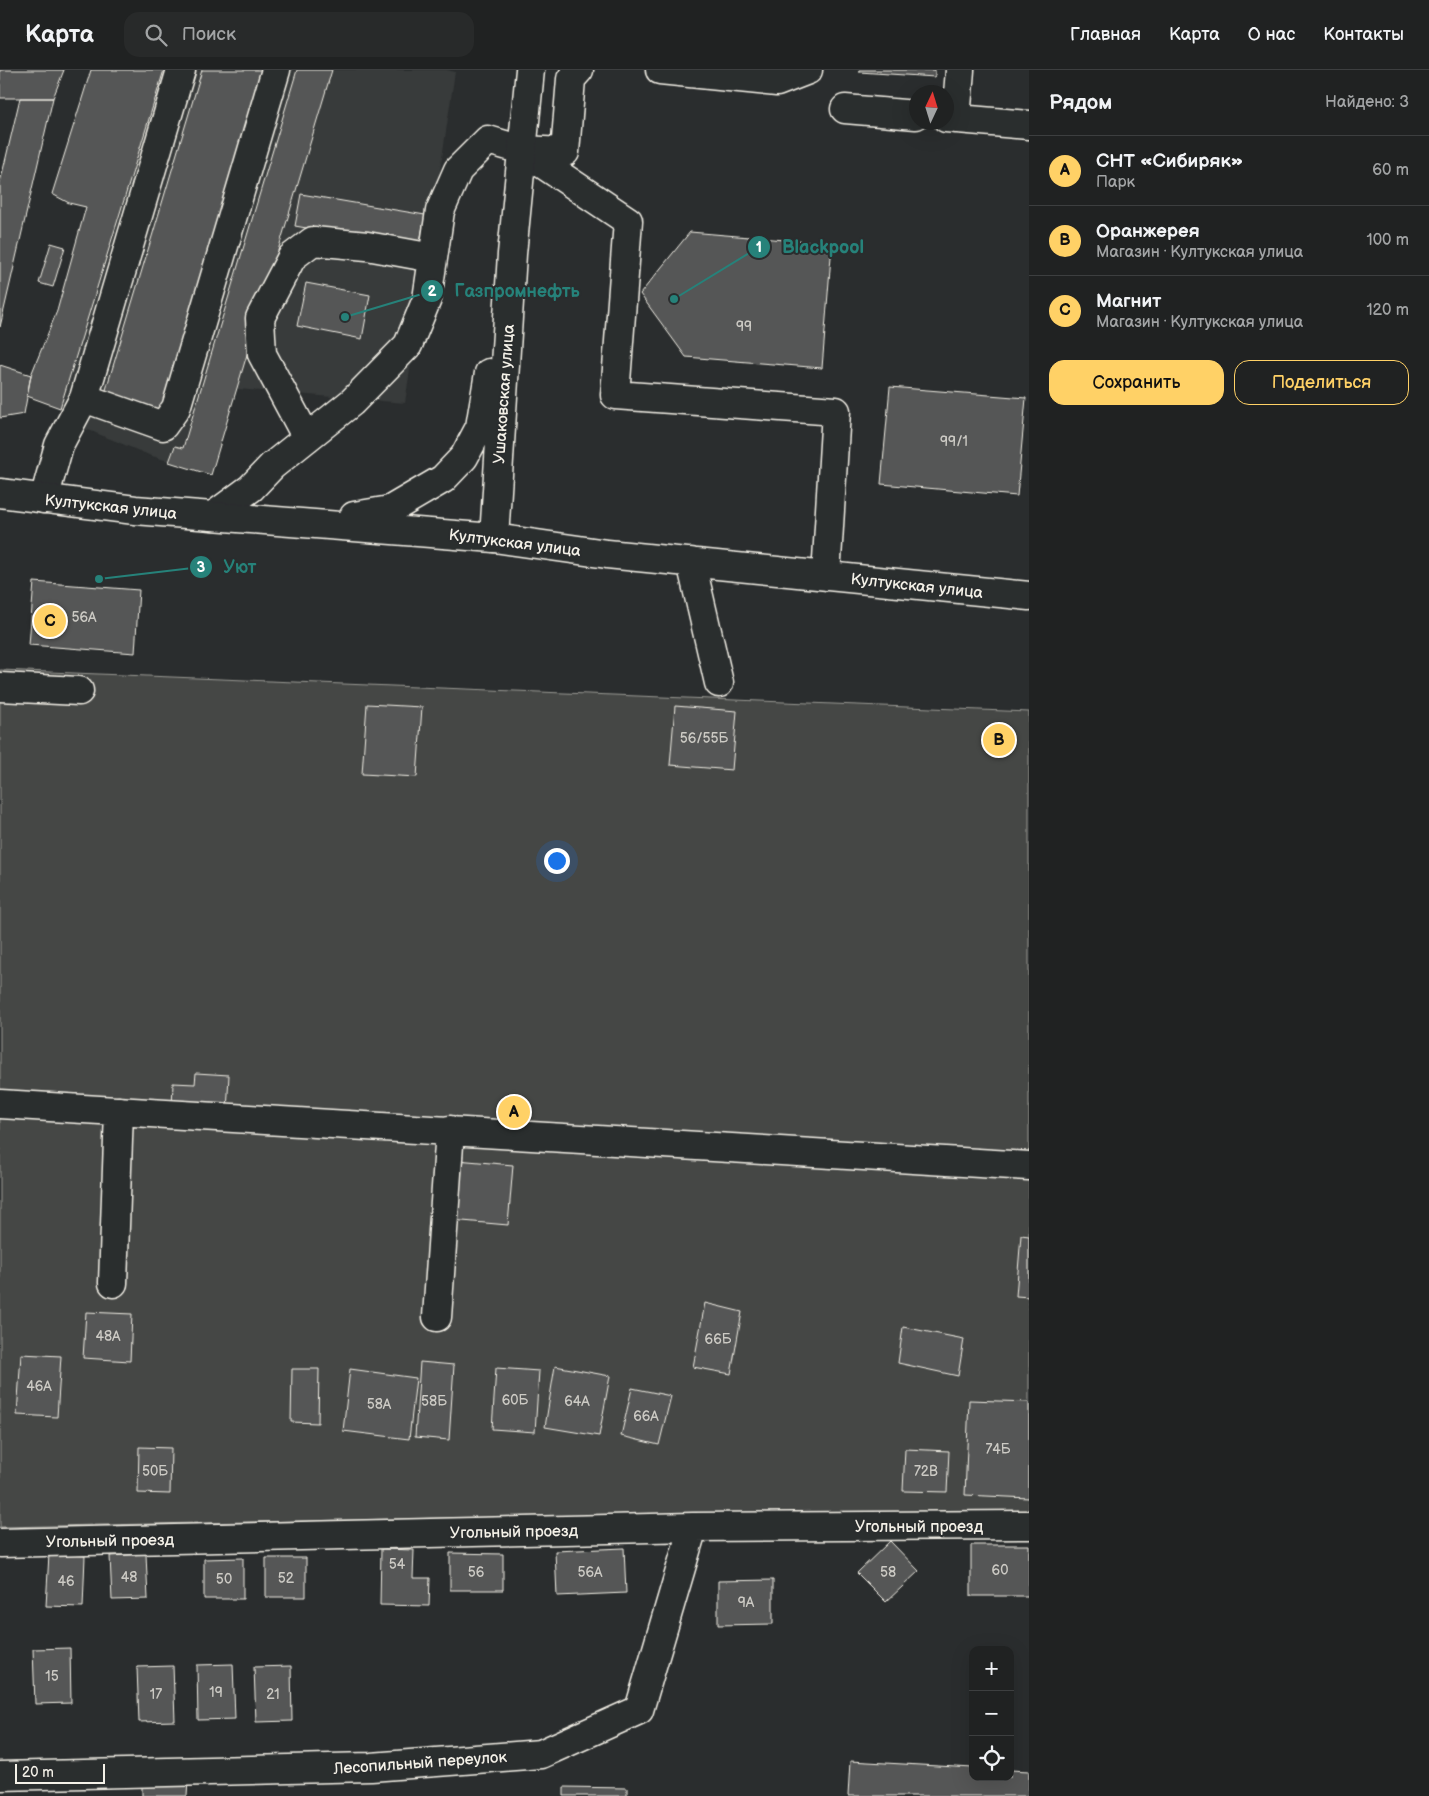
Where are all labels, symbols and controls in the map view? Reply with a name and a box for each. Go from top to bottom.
search box [124,12,474,57]
text: Карта [25,20,94,49]
icon: search [142,21,170,49]
text: Поиск [182,23,236,46]
text: Главная [1070,24,1141,45]
text: Карта [1169,24,1220,45]
text: О нас [1248,24,1295,45]
text: Контакты [1323,24,1404,45]
north arrow [909,85,954,130]
text: Рядом [1049,90,1112,115]
text: Найдено: 3 [1325,93,1409,112]
text: СНТ «Сибиряк» [1096,150,1243,173]
text: A [1060,161,1070,180]
text: 60 m [1372,161,1409,180]
text: Парк [1096,173,1135,192]
text: Оранжерея [1096,220,1200,243]
callout: Blackpool [747,230,874,263]
text: B [1059,231,1071,250]
text: 100 m [1366,231,1409,250]
text: Blackpool [782,237,864,258]
text: 1 [756,238,762,257]
text: Магазин · Култукская улица [1096,243,1303,262]
callout: Газпромнефть [420,274,590,307]
text: Газпромнефть [454,281,581,302]
text: 2 [428,282,437,301]
text: Магнит [1096,290,1161,313]
text: C [1059,301,1071,320]
text: 120 m [1366,301,1409,320]
text: Магазин · Култукская улица [1096,313,1303,332]
house number: 99 [736,318,752,335]
street label: Ушаковская улица [490,323,519,465]
button: Сохранить [1049,360,1224,405]
button: Поделиться [1234,360,1409,405]
house number: 99/1 [940,433,968,450]
street label: Култукская улица [44,491,178,524]
street label: Култукская улица [448,526,582,561]
callout: Уют [188,550,266,583]
text: Уют [224,557,257,578]
text: 3 [197,558,206,577]
street label: Култукская улица [850,570,984,603]
pin: C [34,602,66,640]
house number: 56А [71,609,97,626]
pin: B [983,721,1015,759]
house number: 56/55Б [680,730,729,747]
your location [544,848,570,874]
pin: A [498,1093,530,1131]
house number: 48А [95,1328,121,1345]
house number: 66Б [705,1331,732,1348]
house number: 46А [26,1378,52,1395]
house number: 60Б [502,1392,529,1409]
house number: 58Б [421,1393,447,1410]
house number: 64А [564,1393,590,1410]
house number: 58А [367,1396,392,1413]
house number: 66А [633,1408,659,1425]
house number: 74Б [985,1441,1011,1458]
house number: 50Б [142,1463,168,1480]
house number: 72В [914,1463,938,1480]
street label: Угольный проезд [855,1518,984,1537]
street label: Угольный проезд [450,1522,579,1543]
street label: Угольный проезд [46,1531,175,1552]
house number: 54 [389,1556,406,1573]
house number: 60 [992,1562,1008,1579]
house number: 56 [468,1564,485,1581]
house number: 56А [577,1564,603,1581]
house number: 58 [880,1564,896,1581]
house number: 48 [121,1569,137,1586]
house number: 52 [278,1570,295,1587]
house number: 50 [216,1571,232,1588]
house number: 46 [57,1573,75,1590]
house number: 9А [738,1594,755,1611]
map controls [969,1646,1014,1781]
button: + [969,1646,1014,1691]
house number: 15 [45,1668,59,1685]
house number: 19 [209,1684,223,1701]
house number: 17 [150,1686,162,1703]
house number: 21 [266,1686,280,1703]
button: − [969,1691,1014,1736]
button: locate [969,1736,1014,1781]
street label: Лесопильный переулок [332,1748,508,1779]
scale bar [15,1761,105,1784]
text: 20 m [22,1764,54,1781]

